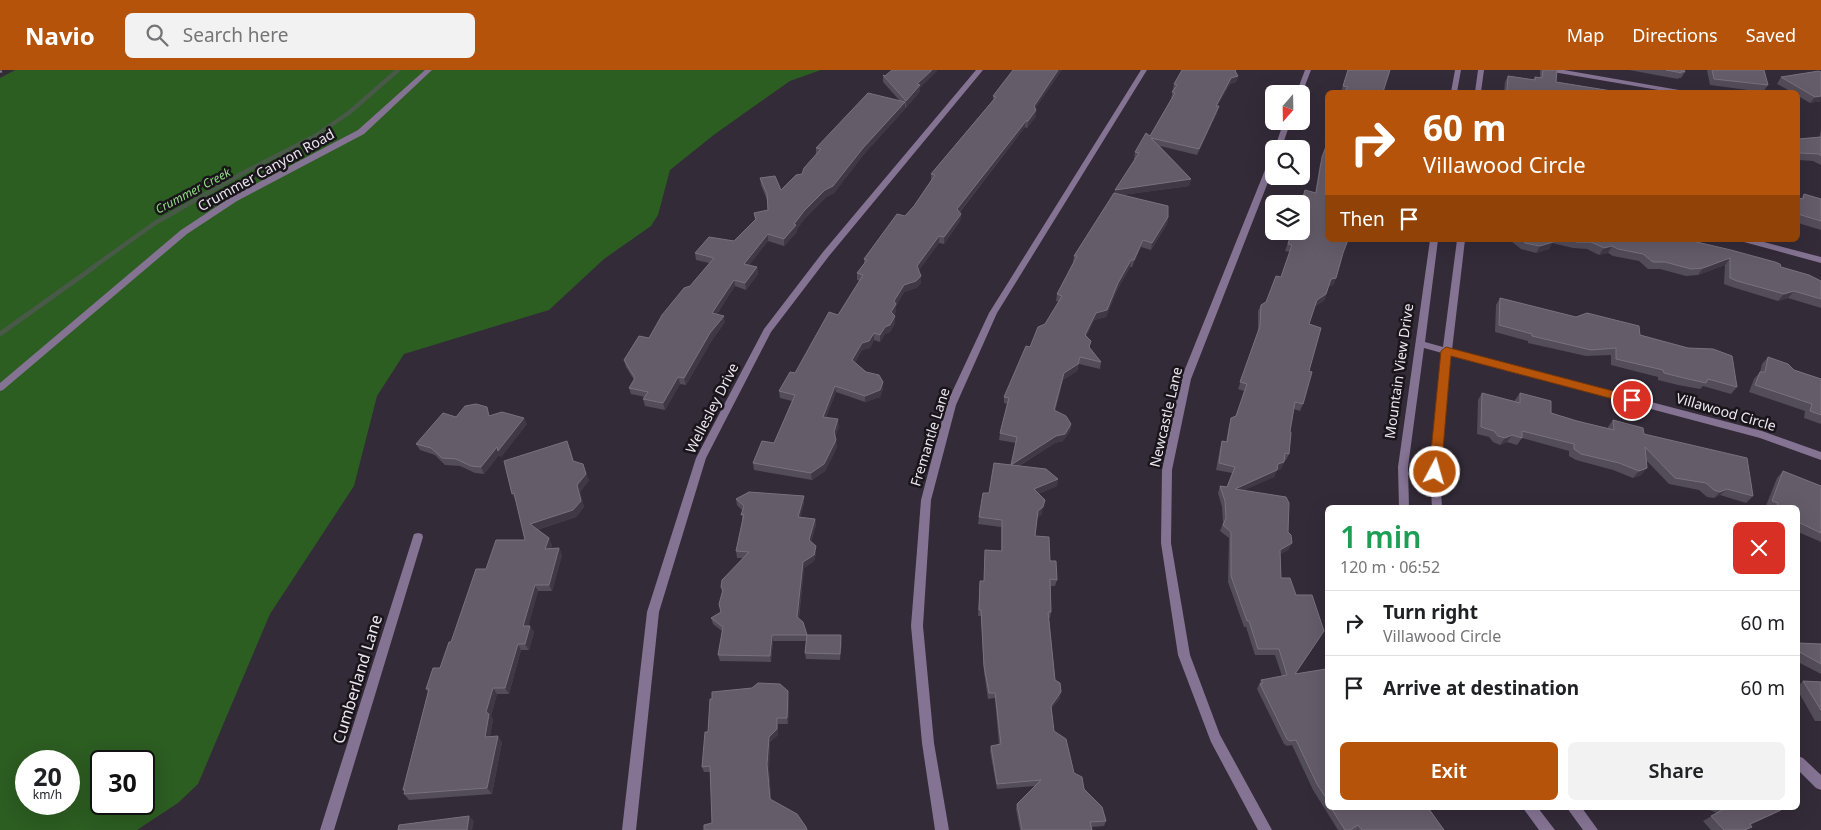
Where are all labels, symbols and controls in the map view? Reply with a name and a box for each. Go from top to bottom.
search box [125,13,475,58]
text: Navio [25,19,95,52]
icon: search [143,21,171,49]
text: Search here [183,22,289,48]
text: Map [1567,23,1604,47]
text: Directions [1632,23,1718,47]
text: Saved [1746,23,1796,47]
north arrow [1265,85,1310,130]
map controls [1265,85,1310,240]
text: 60 m [1423,104,1506,151]
icon: right [1340,110,1405,175]
street label: Crummer Canyon Road [194,124,338,215]
button: search [1265,140,1310,185]
text: Villawood Circle [1423,149,1586,179]
water label: Crummer Creek [152,163,234,218]
button: layers [1265,195,1310,240]
icon: arrive [1395,205,1423,233]
text: Then [1340,206,1385,232]
street label: Mountain View Drive [1380,302,1417,440]
street label: Wellesley Drive [681,359,743,456]
street label: Newcastle Lane [1145,365,1186,469]
pin [1611,379,1653,421]
street label: Fremantle Lane [905,385,954,489]
icon: arrive [1618,386,1646,414]
street label: Villawood Circle [1674,388,1779,435]
position arrow [1408,445,1460,497]
text: 1 min [1340,516,1421,557]
button: close [1733,522,1785,574]
text: 120 m · 06:52 [1340,556,1440,578]
text: Turn right [1383,599,1478,625]
icon: right [1340,609,1368,637]
text: 60 m [1741,610,1785,636]
street label: Cumberland Lane [327,612,387,746]
text: Villawood Circle [1383,625,1501,647]
icon: arrive [1340,674,1368,702]
text: Arrive at destination [1383,675,1579,701]
text: 60 m [1741,675,1785,701]
button: Exit [1340,742,1558,800]
button: Share [1568,742,1785,800]
speed limit sign: 30 [90,750,155,815]
text: 20 [33,759,62,793]
text: km/h [33,786,62,803]

